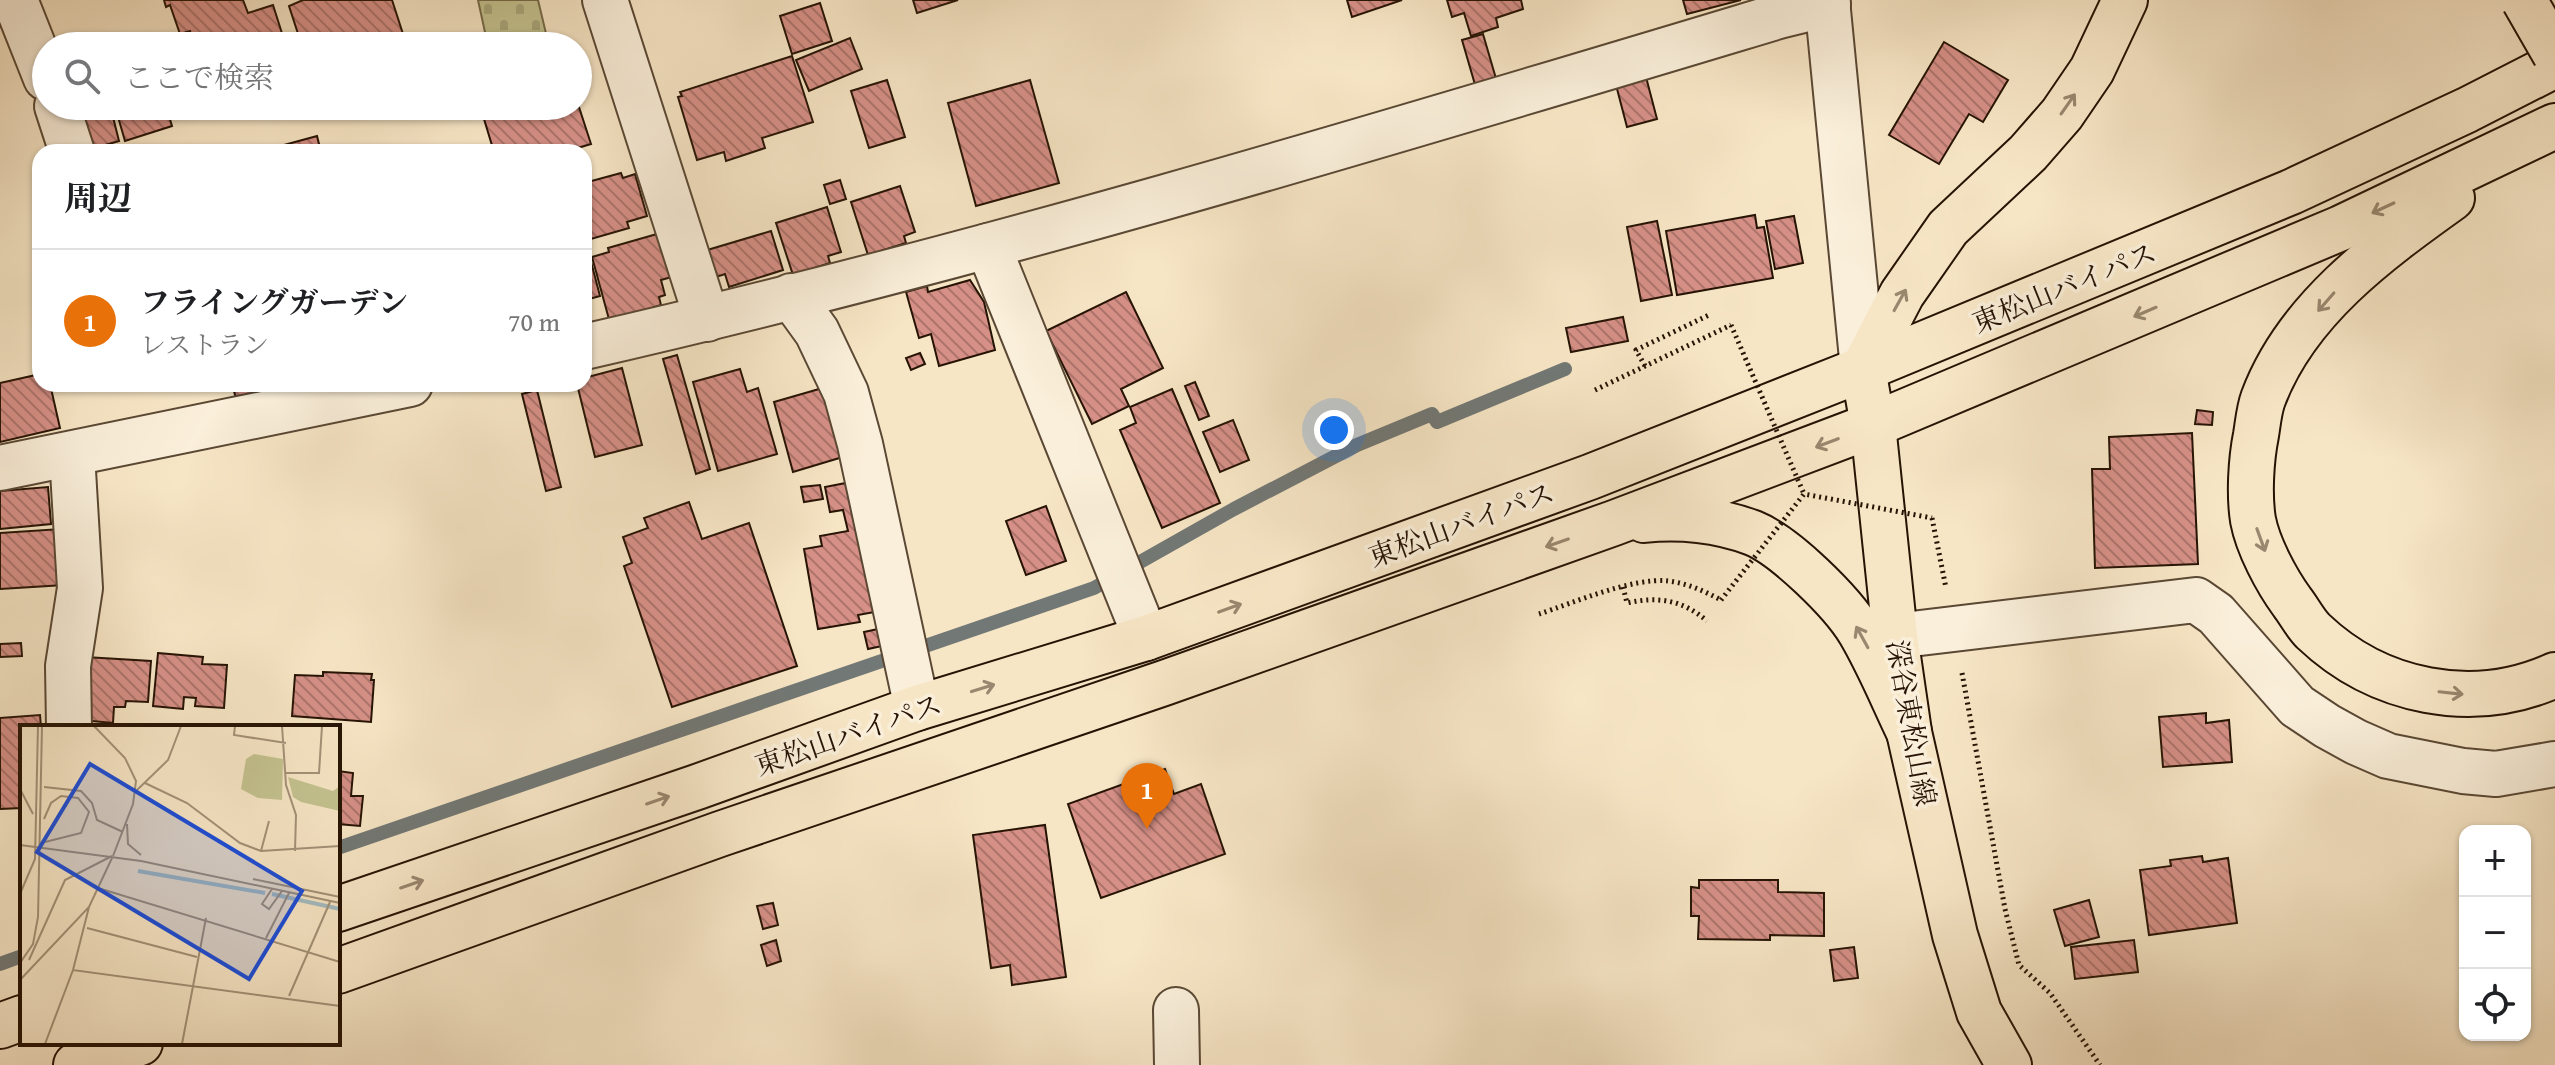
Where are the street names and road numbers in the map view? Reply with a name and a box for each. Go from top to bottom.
street label: 東松山バイパス [1966,231,2162,343]
street label: 東松山バイパス [1362,471,1560,577]
street label: 深谷東松山線 [1877,637,1947,809]
street label: 東松山バイパス [749,683,947,785]

